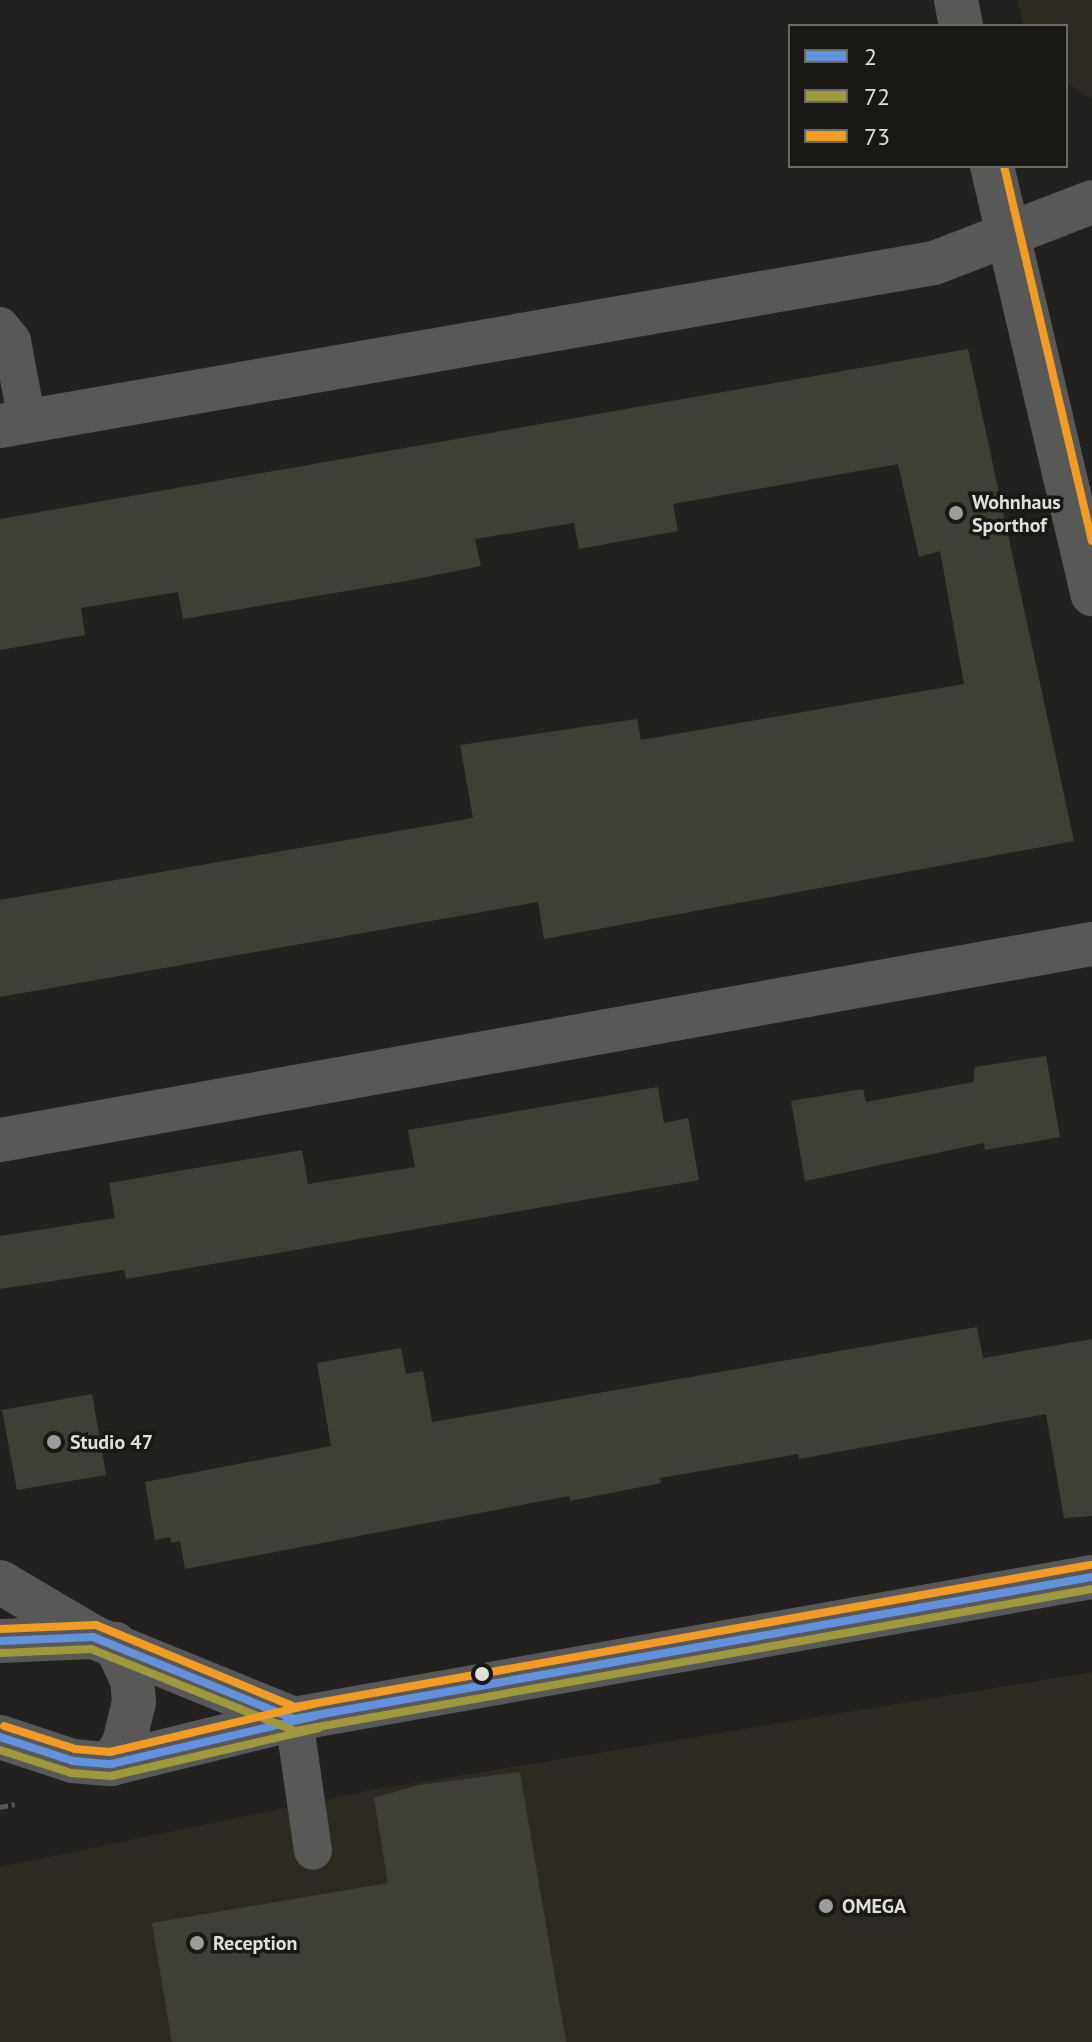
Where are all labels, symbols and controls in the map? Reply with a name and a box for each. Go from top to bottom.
legend [788,24,1068,168]
text: 2 [864,41,877,72]
text: 72 [864,81,890,112]
text: 73 [864,121,890,152]
place label: Wohnhaus Sporthof [972,490,1061,537]
marker: Wohnhaus Sporthof [947,504,965,522]
place label: Studio 47 [70,1430,153,1454]
marker: Studio 47 [45,1433,63,1451]
unlabelled marker [474,1666,490,1682]
place label: OMEGA [842,1894,906,1918]
marker: OMEGA [817,1897,835,1915]
place label: Reception [213,1931,297,1955]
marker: Reception [188,1934,206,1952]

